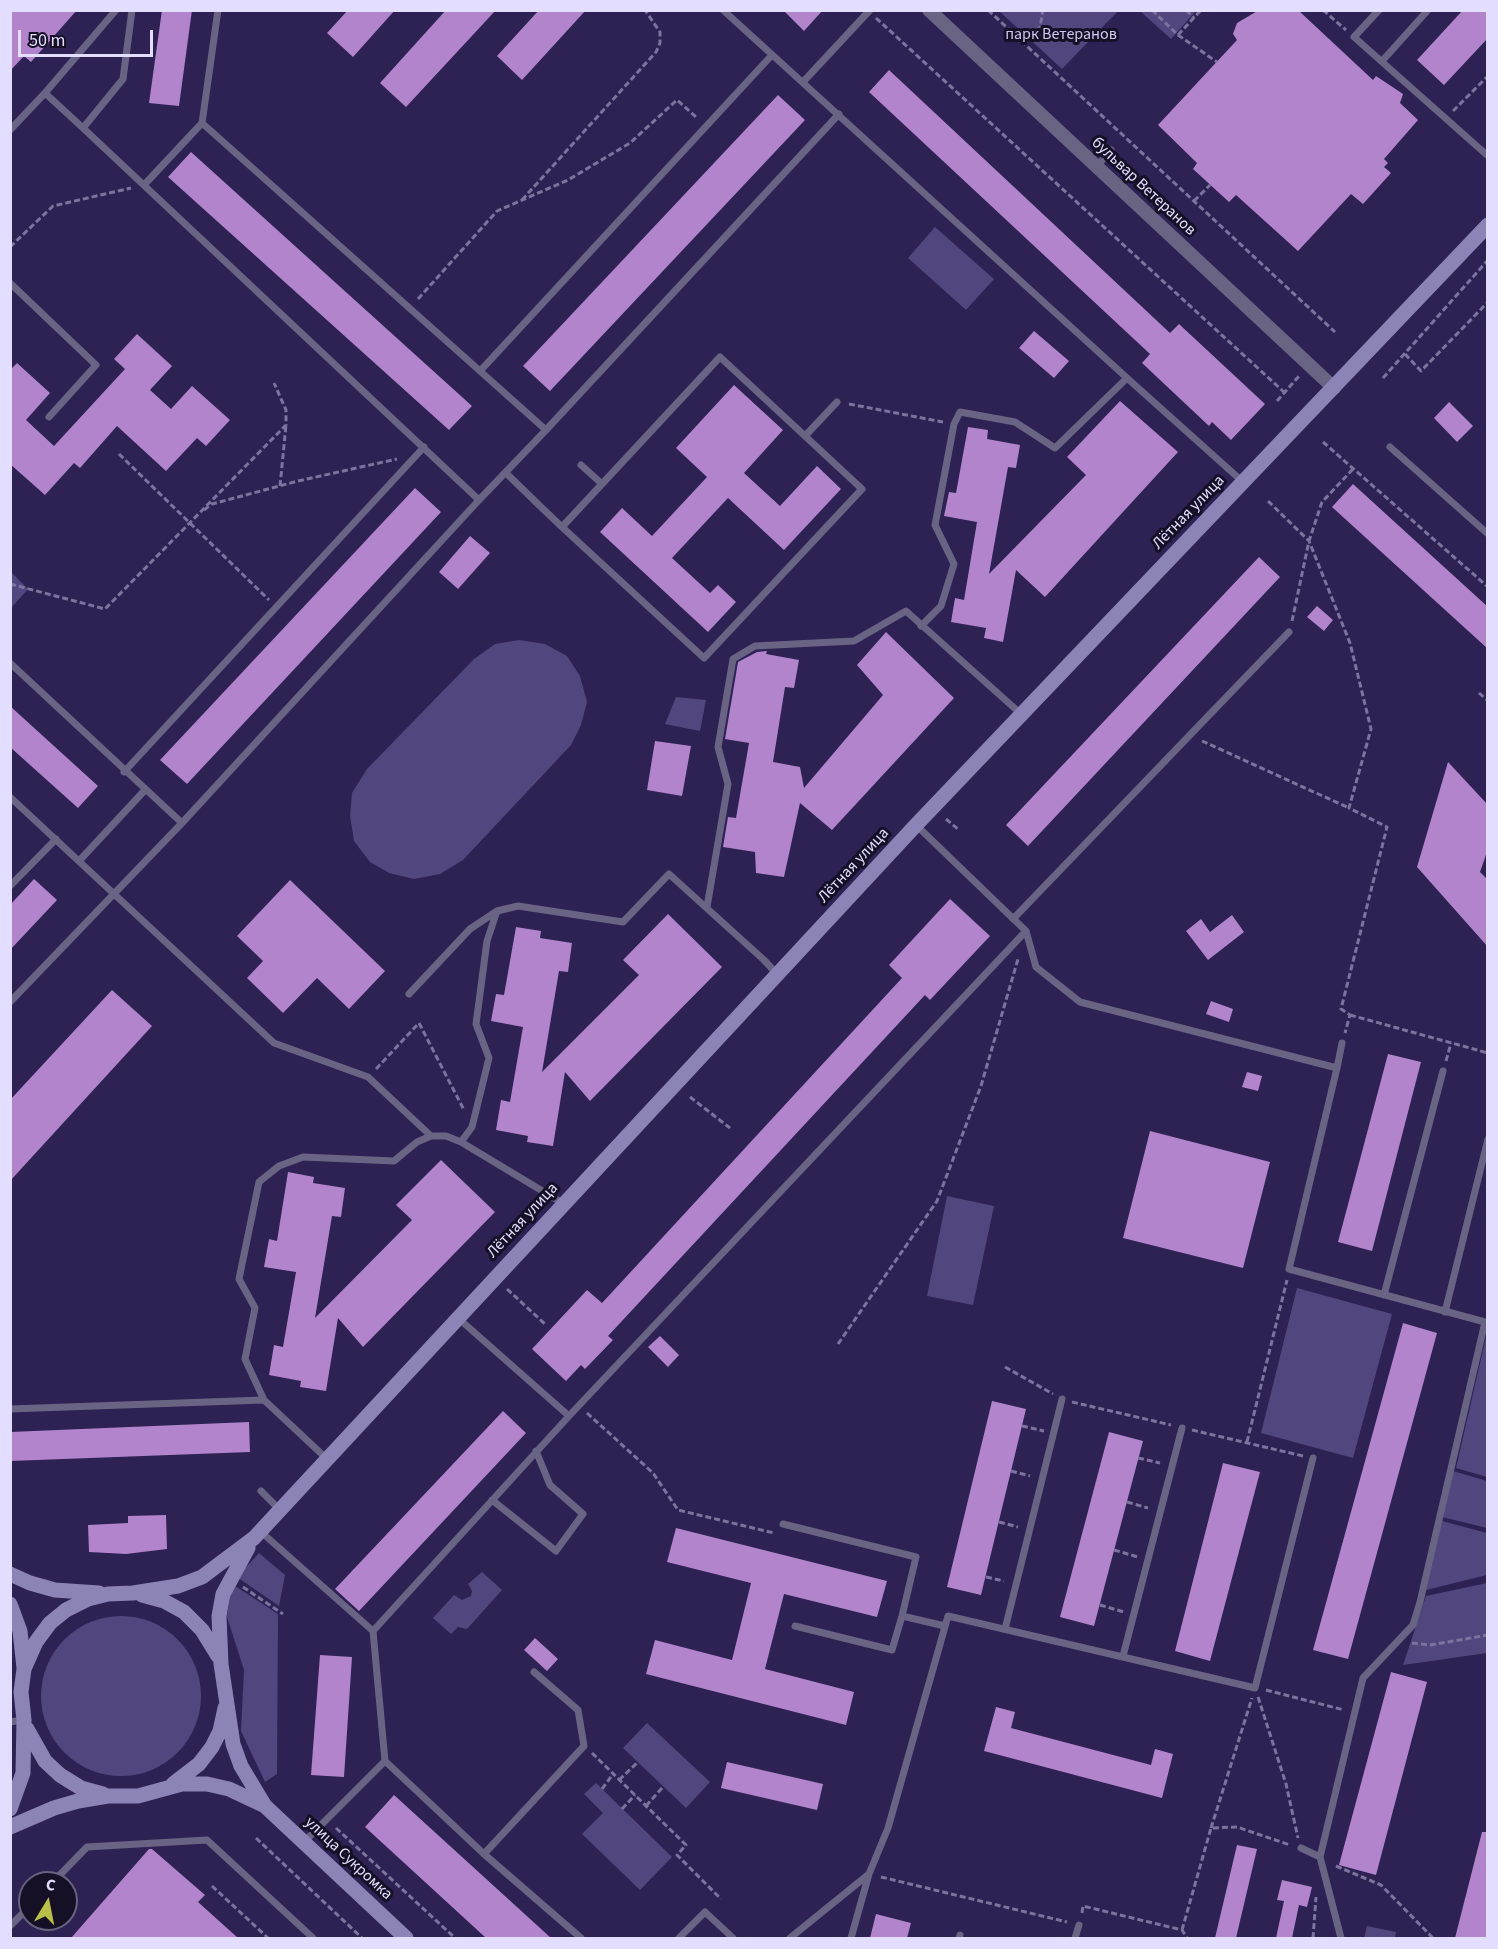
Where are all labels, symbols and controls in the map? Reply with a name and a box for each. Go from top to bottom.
scale bar [21,18,156,56]
park label: парк Ветеранов [1005,25,1117,45]
text: 50 m [29,28,65,53]
street label: бульвар Ветеранов [1087,134,1199,240]
street label: Лётная улица [1149,472,1229,554]
street label: Лётная улица [814,824,894,908]
street label: Лётная улица [483,1179,563,1263]
street label: улица Сукромка [300,1813,396,1905]
north arrow [18,1871,78,1931]
text: С [44,1874,57,1897]

